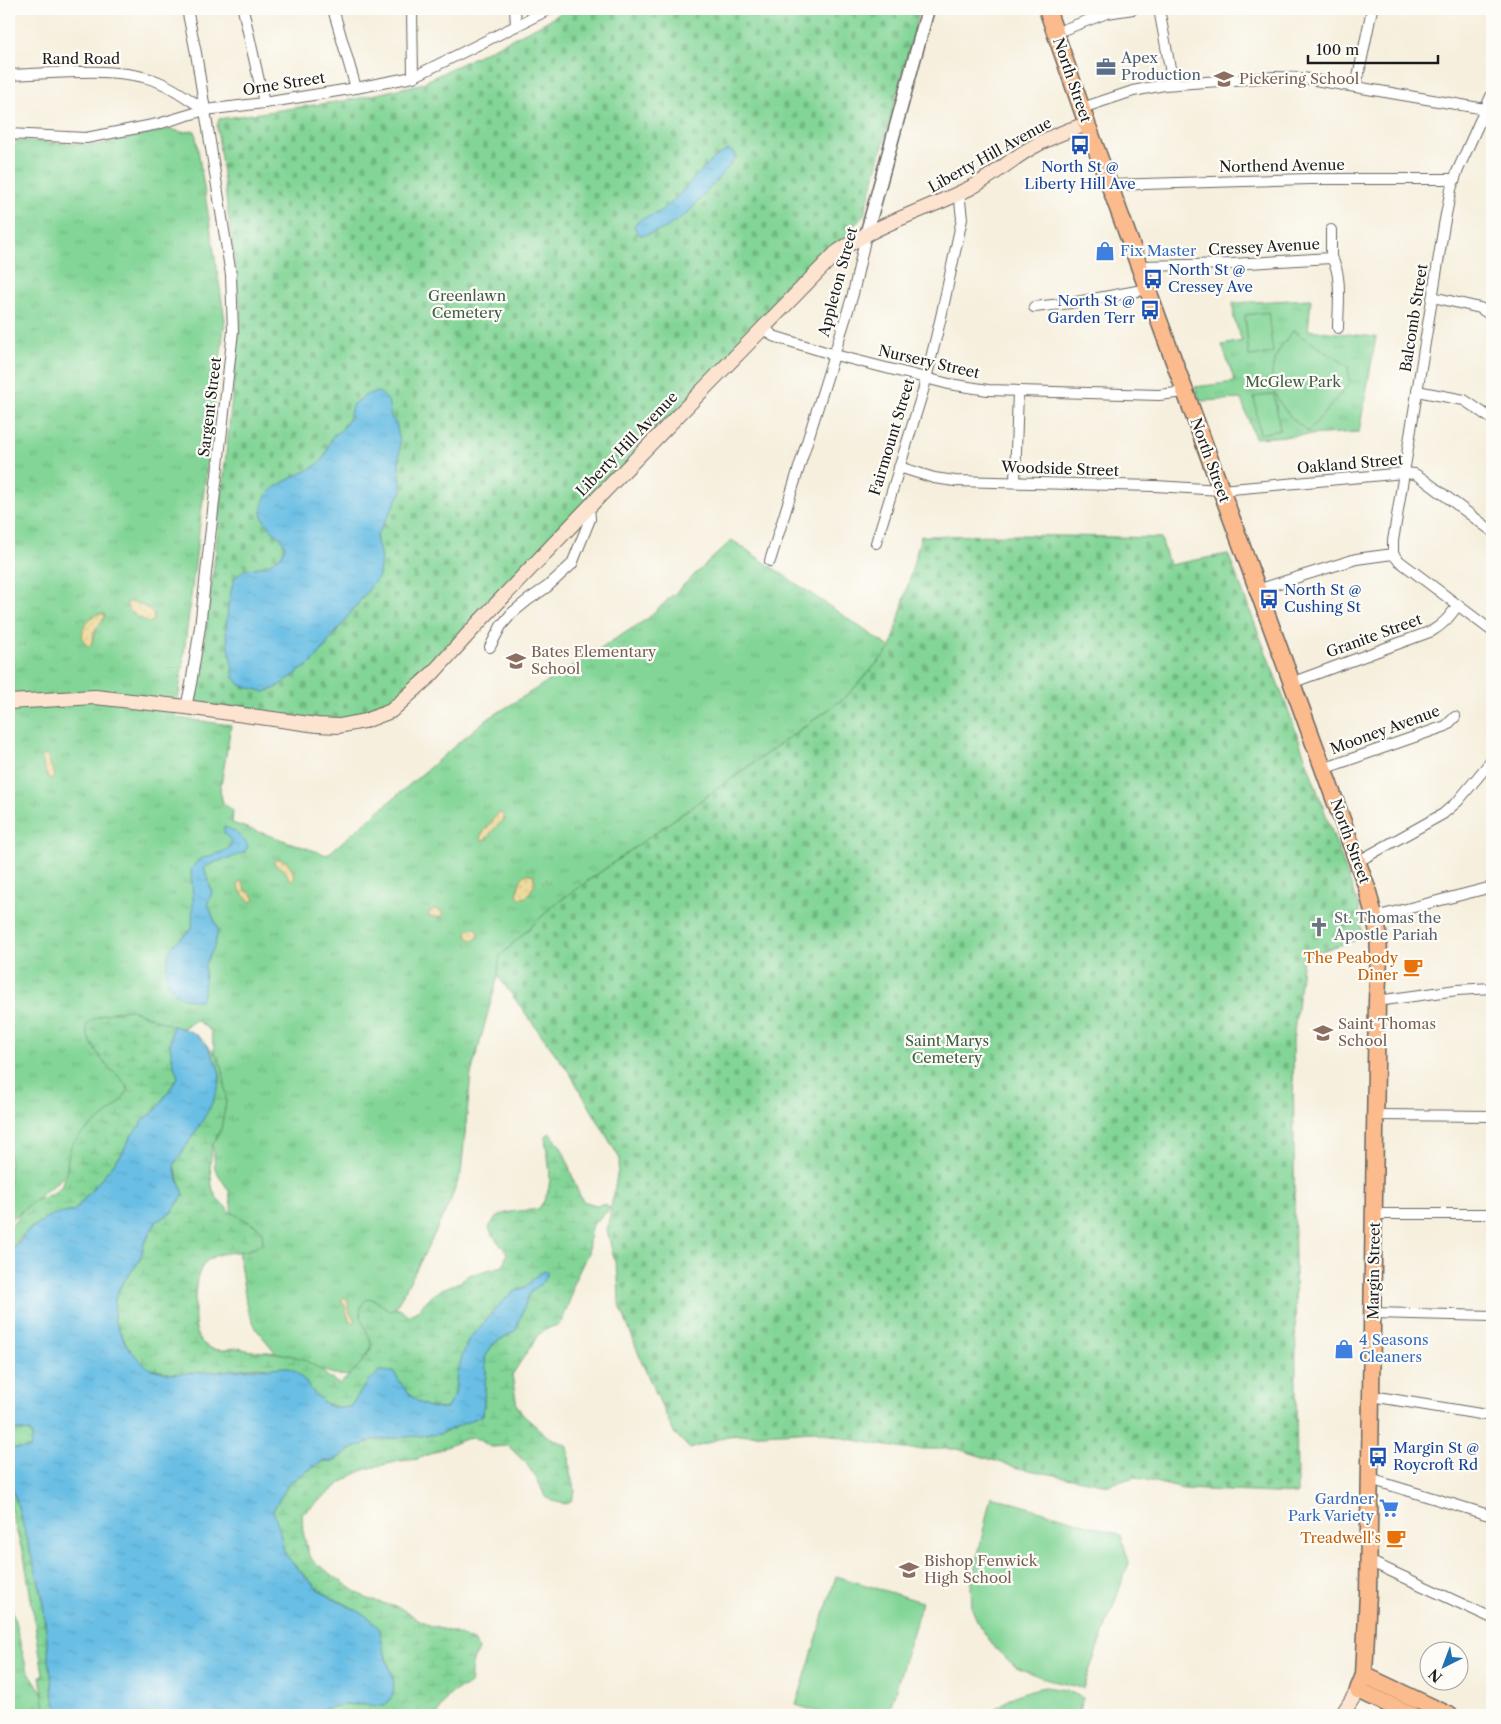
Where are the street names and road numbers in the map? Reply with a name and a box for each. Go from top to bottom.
street label: North Street [1049,35,1096,126]
street label: Rand Road [42,49,120,68]
street label: Orne Street [241,68,327,99]
street label: Liberty Hill Avenue [925,113,1055,196]
street label: Northend Avenue [1219,155,1345,176]
street label: Appleton Street [813,224,861,340]
street label: Cressey Avenue [1208,234,1320,259]
street label: Balcomb Street [1396,262,1432,373]
street label: Nursery Street [877,341,982,383]
street label: Sargent Street [194,355,225,458]
street label: Fairmount Street [865,375,919,498]
street label: Liberty Hill Avenue [572,387,682,500]
street label: North Street [1186,415,1235,505]
street label: Oakland Street [1296,449,1404,478]
street label: Woodside Street [1000,457,1120,480]
street label: Granite Street [1323,609,1425,662]
street label: Mooney Avenue [1327,701,1442,758]
street label: North Street [1326,796,1375,886]
street label: Margin Street [1363,1221,1384,1320]

